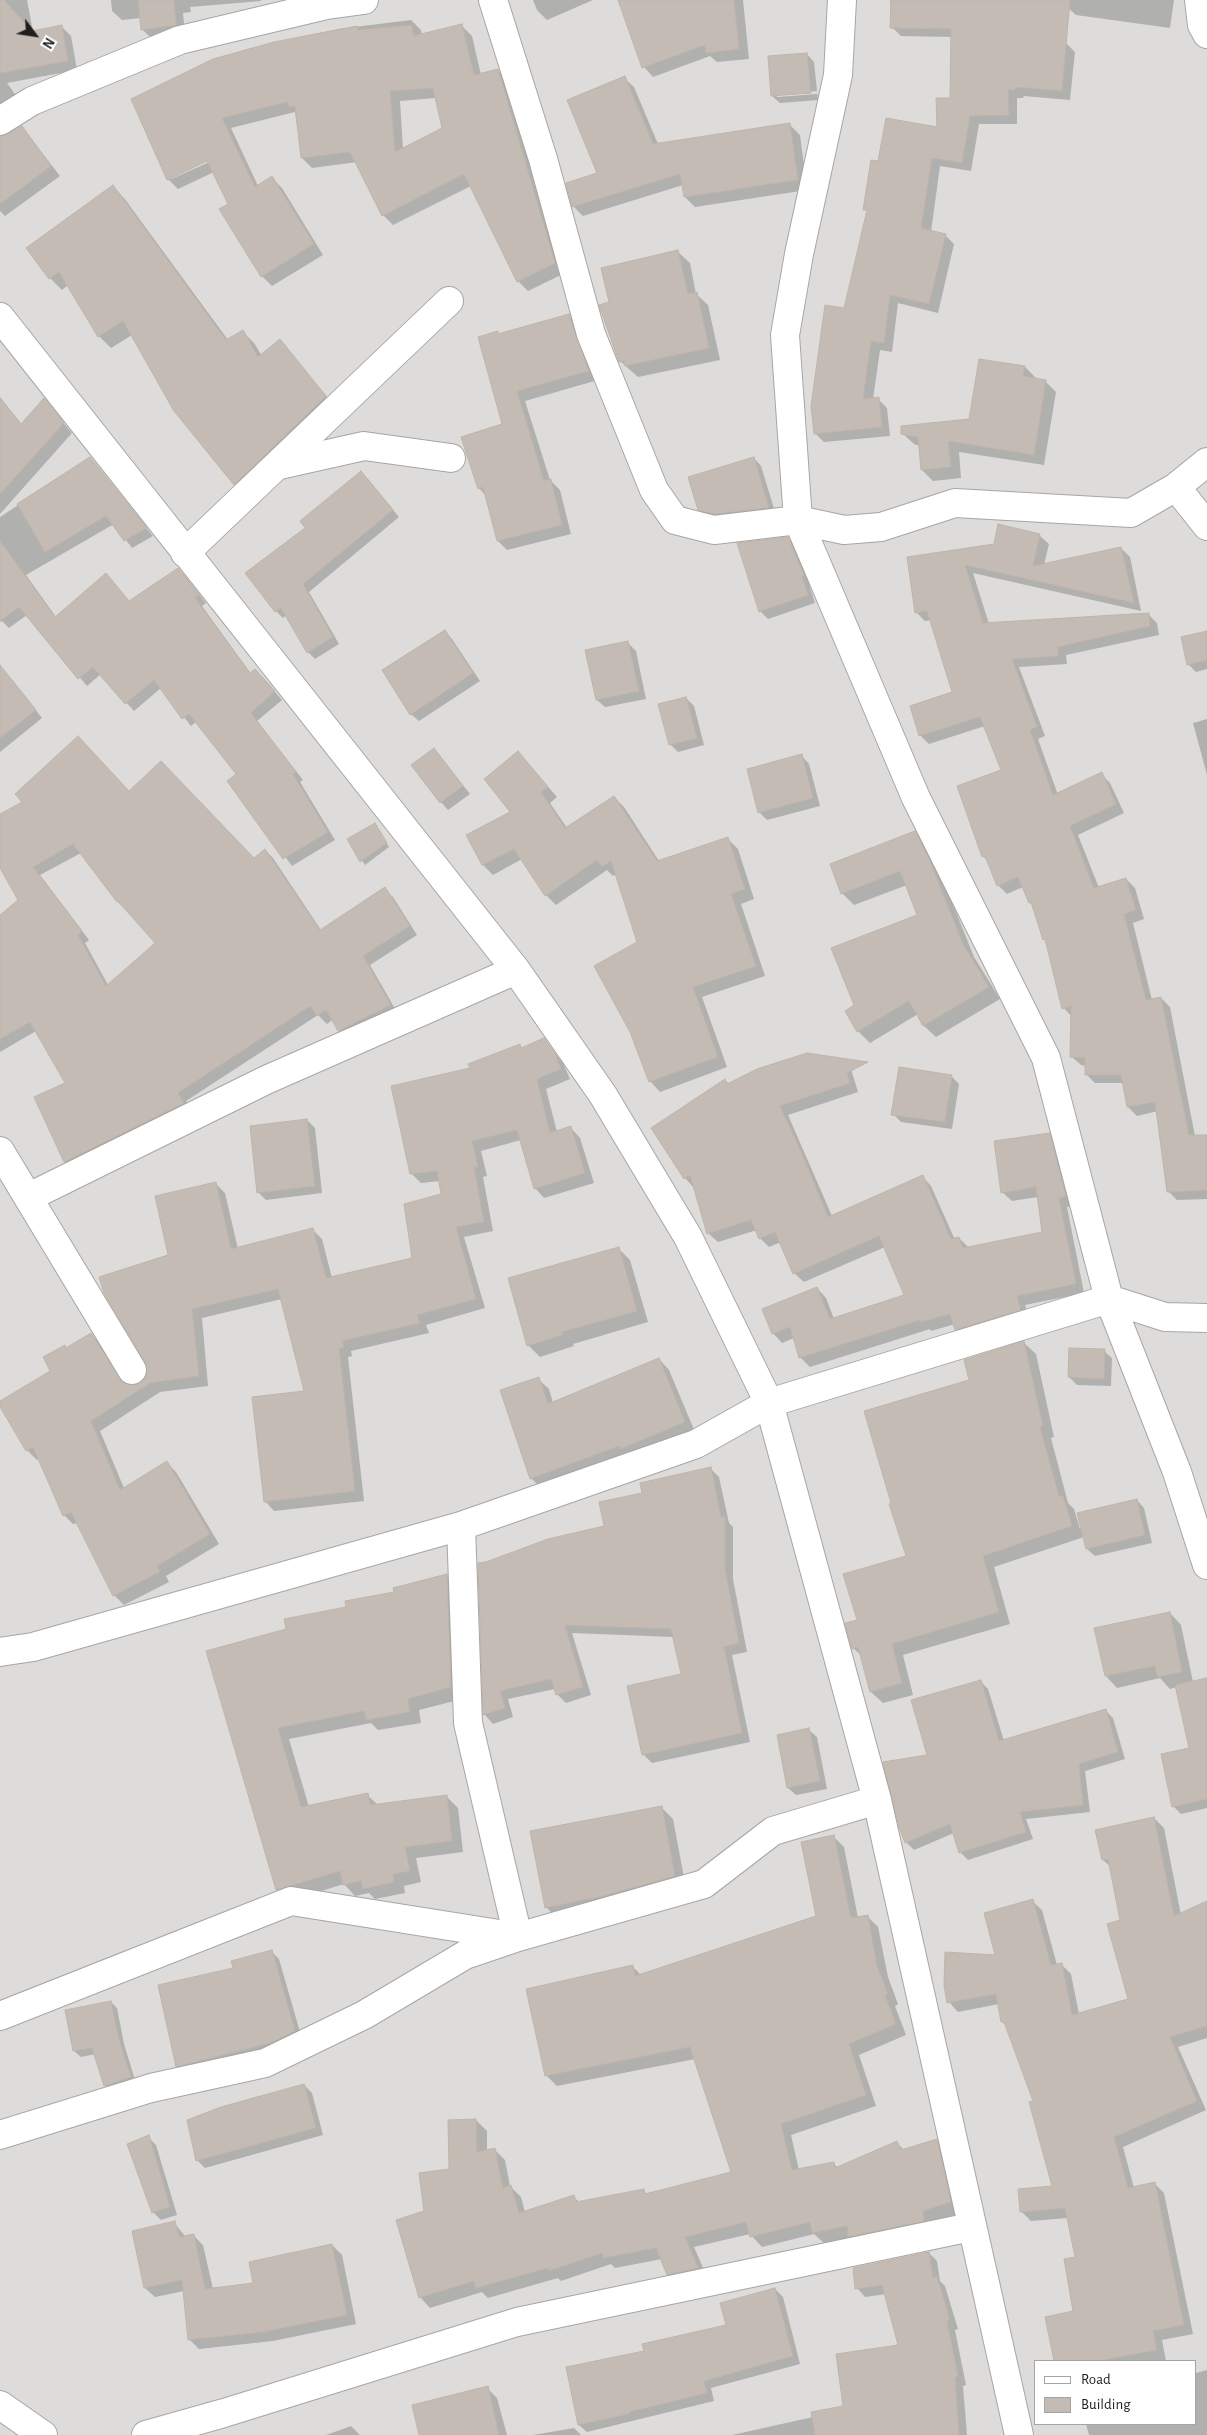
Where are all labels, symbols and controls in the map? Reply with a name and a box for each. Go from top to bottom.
north arrow [10,10,60,60]
text: N [39,35,56,50]
legend [1034,2360,1197,2425]
text: Road [1081,2372,1111,2387]
text: Building [1081,2397,1131,2412]

